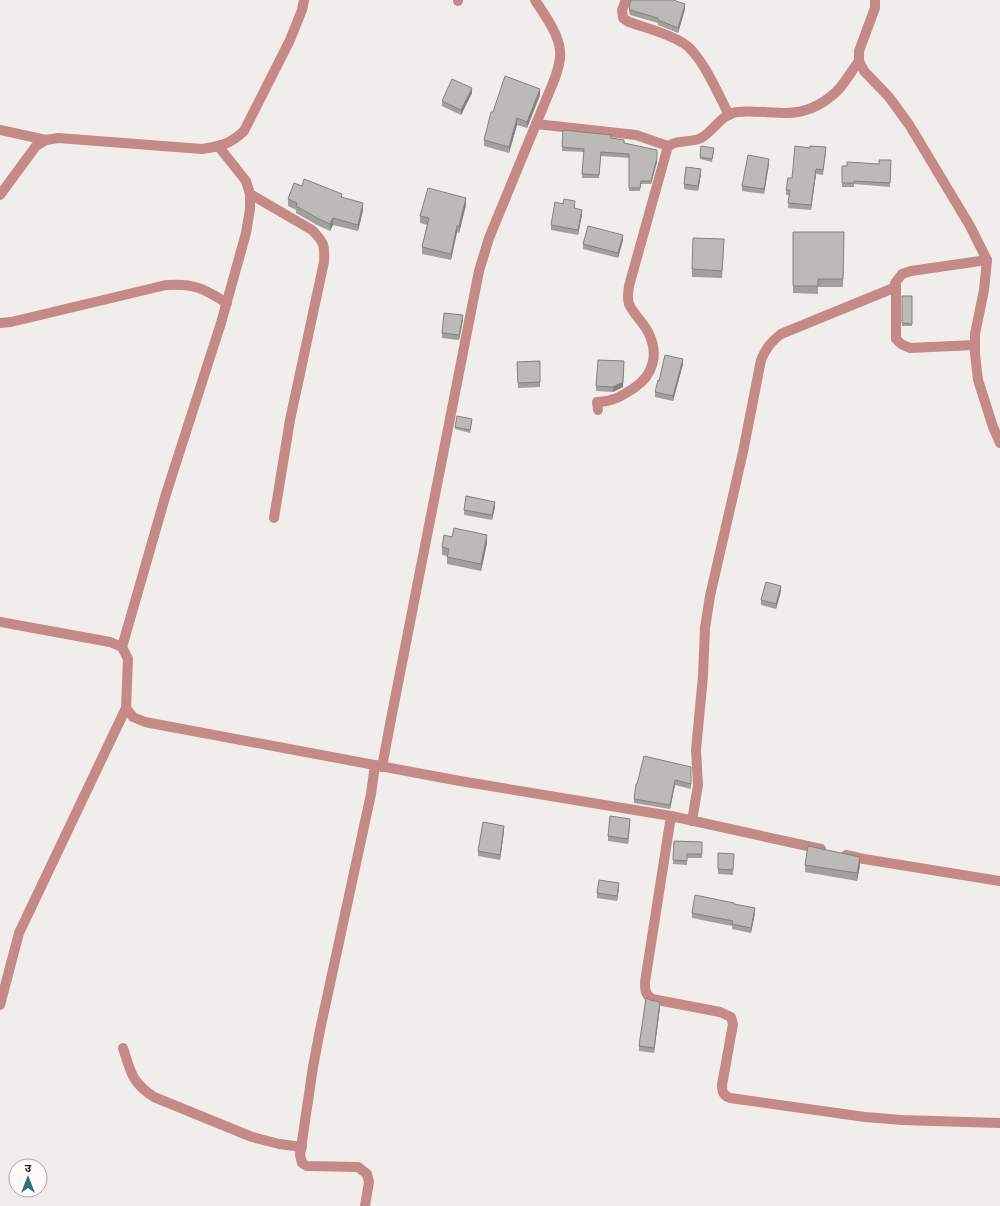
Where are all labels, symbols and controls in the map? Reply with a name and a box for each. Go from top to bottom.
north arrow [8,1158,48,1198]
text: उ [25,1161,32,1175]

